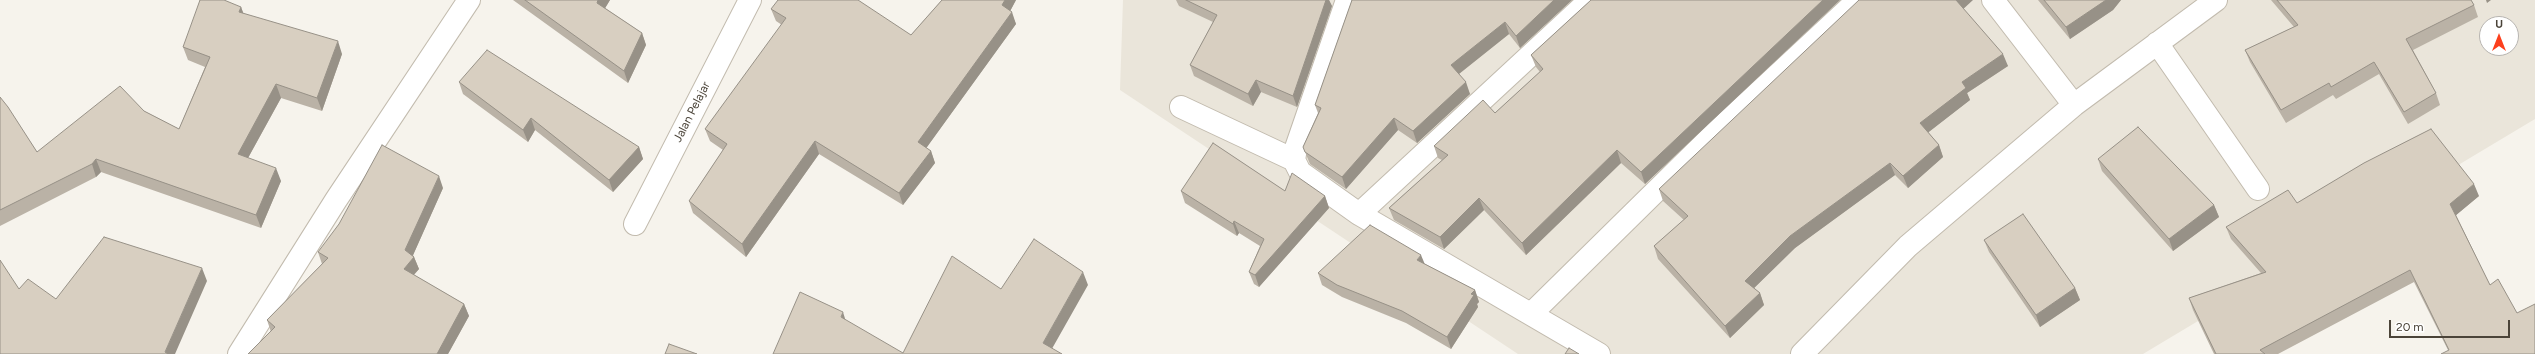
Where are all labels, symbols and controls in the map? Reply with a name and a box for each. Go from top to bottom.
north arrow [2479,16,2519,56]
text: U [2495,18,2503,31]
street label: Jalan Pelajar [671,79,713,145]
scale bar [2391,312,2512,338]
text: 20 m [2396,320,2424,334]

